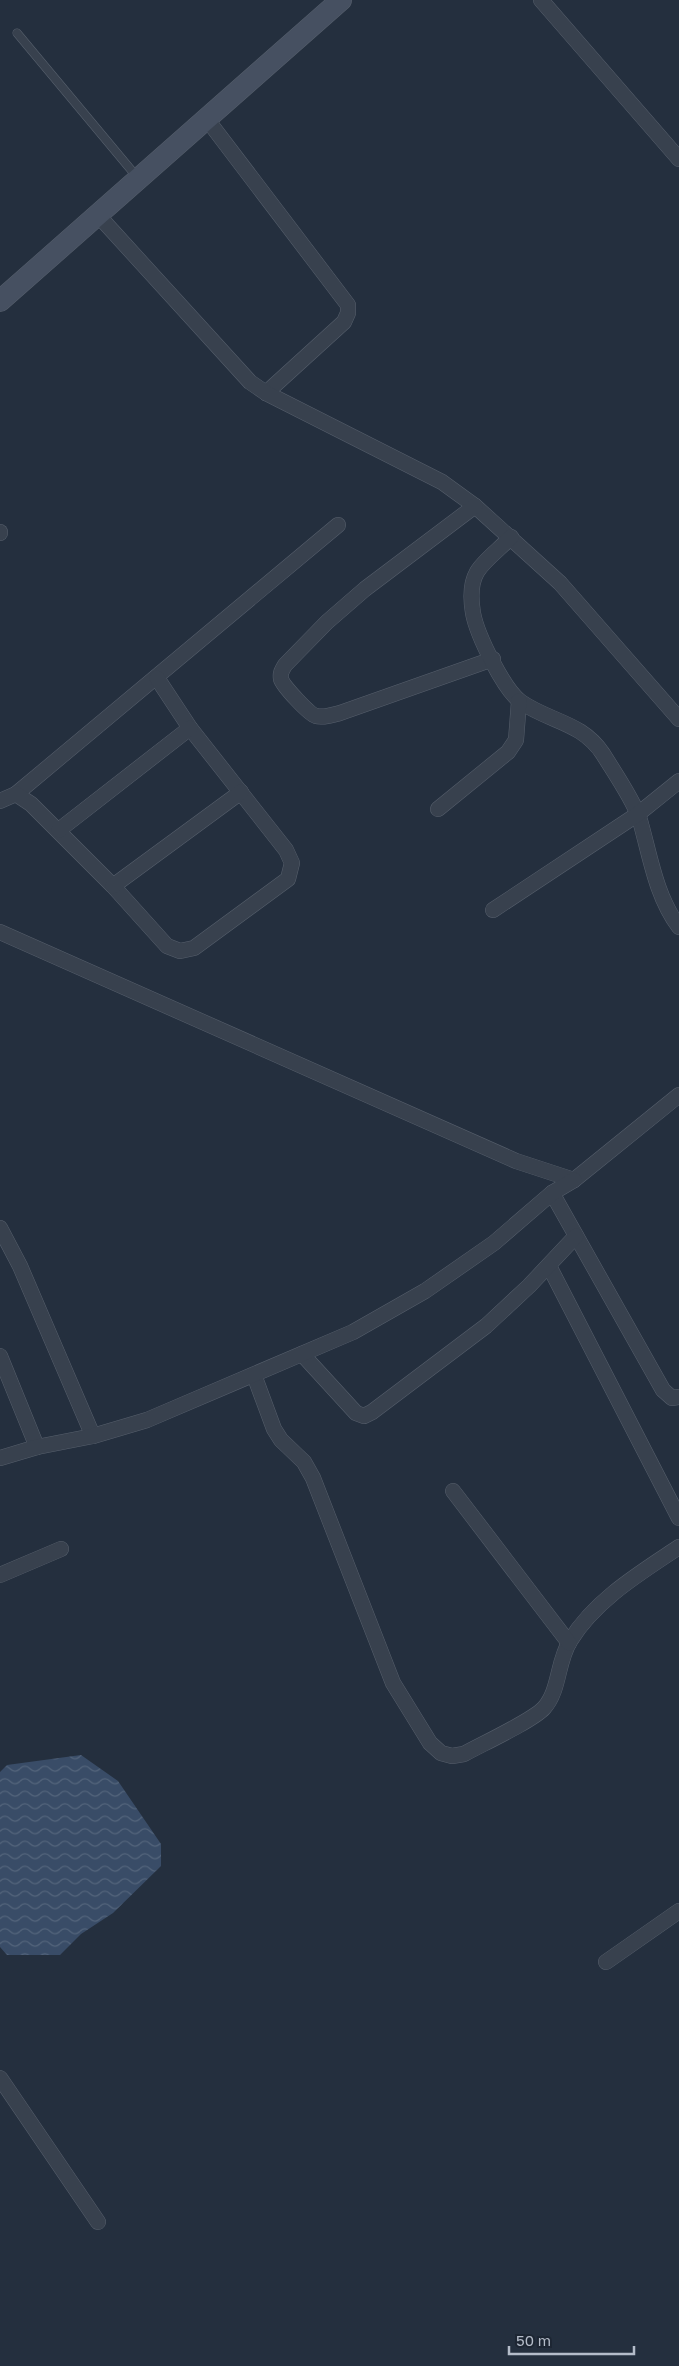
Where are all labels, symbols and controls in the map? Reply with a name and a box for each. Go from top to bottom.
scale bar [509,2324,634,2356]
text: 50 m [516,2331,551,2349]

